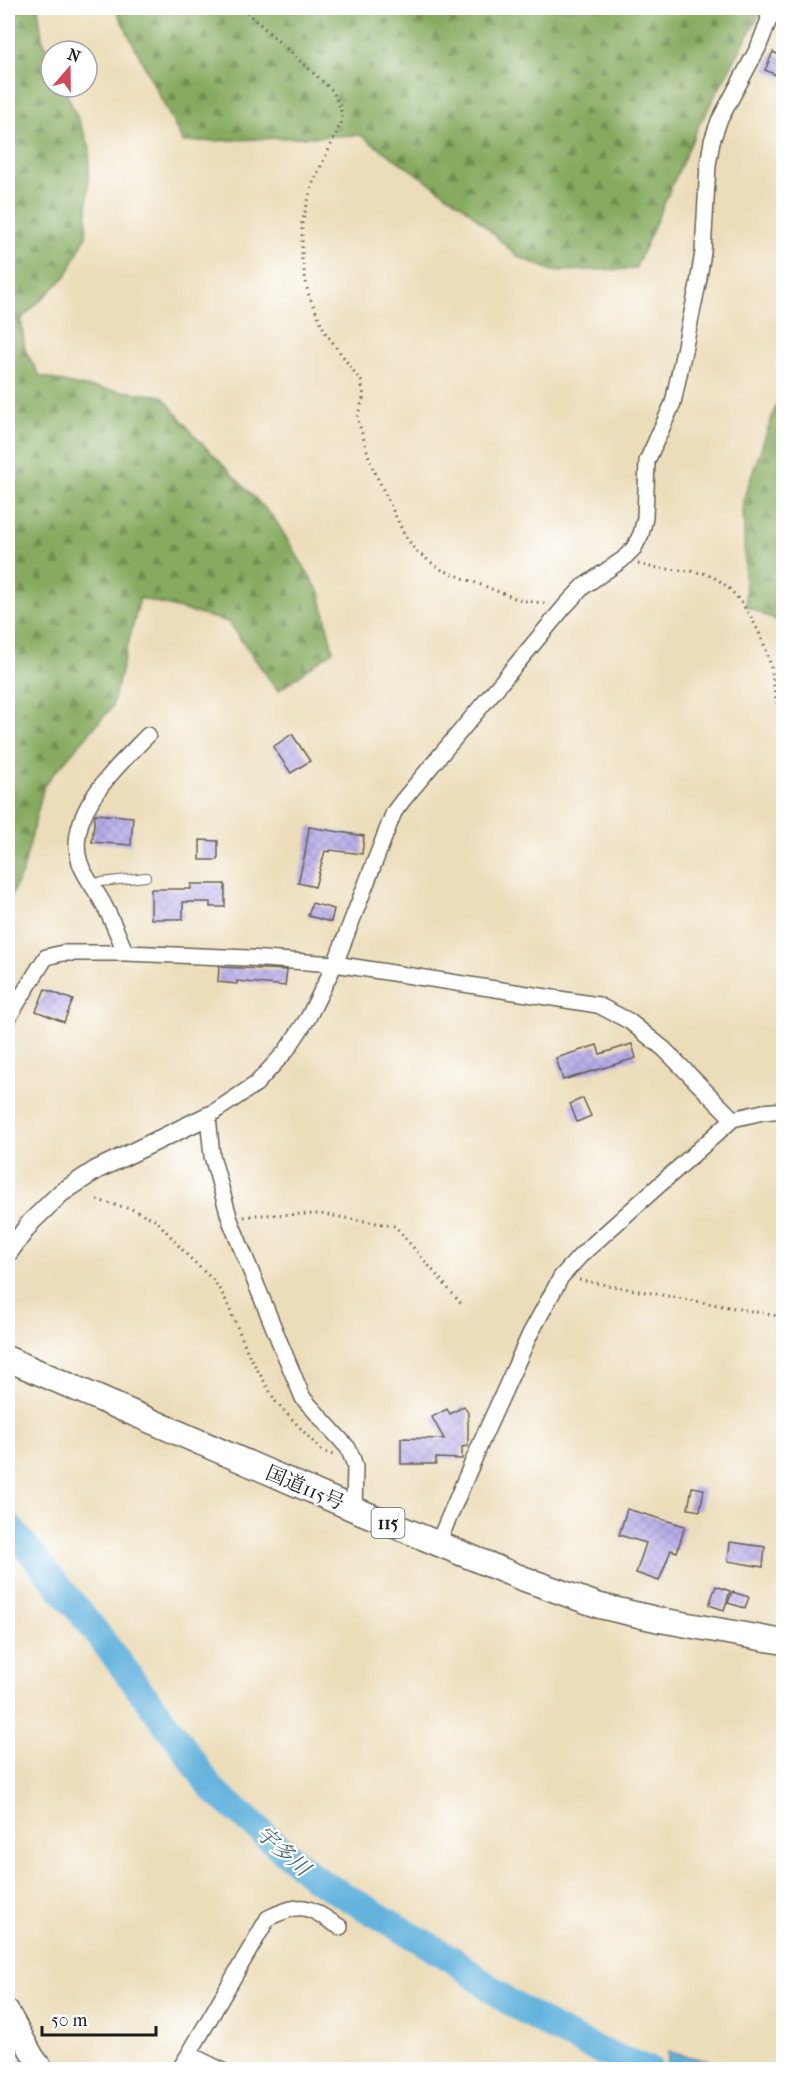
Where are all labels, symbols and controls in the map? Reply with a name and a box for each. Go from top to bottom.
north arrow [39,39,99,99]
text: N [65,44,84,67]
street label: 国道115号 [262,1461,348,1515]
road number: 115 [372,1508,404,1538]
water label: 宇多川 [251,1821,316,1882]
scale bar [42,1999,156,2037]
text: 50 m [51,2010,88,2031]

